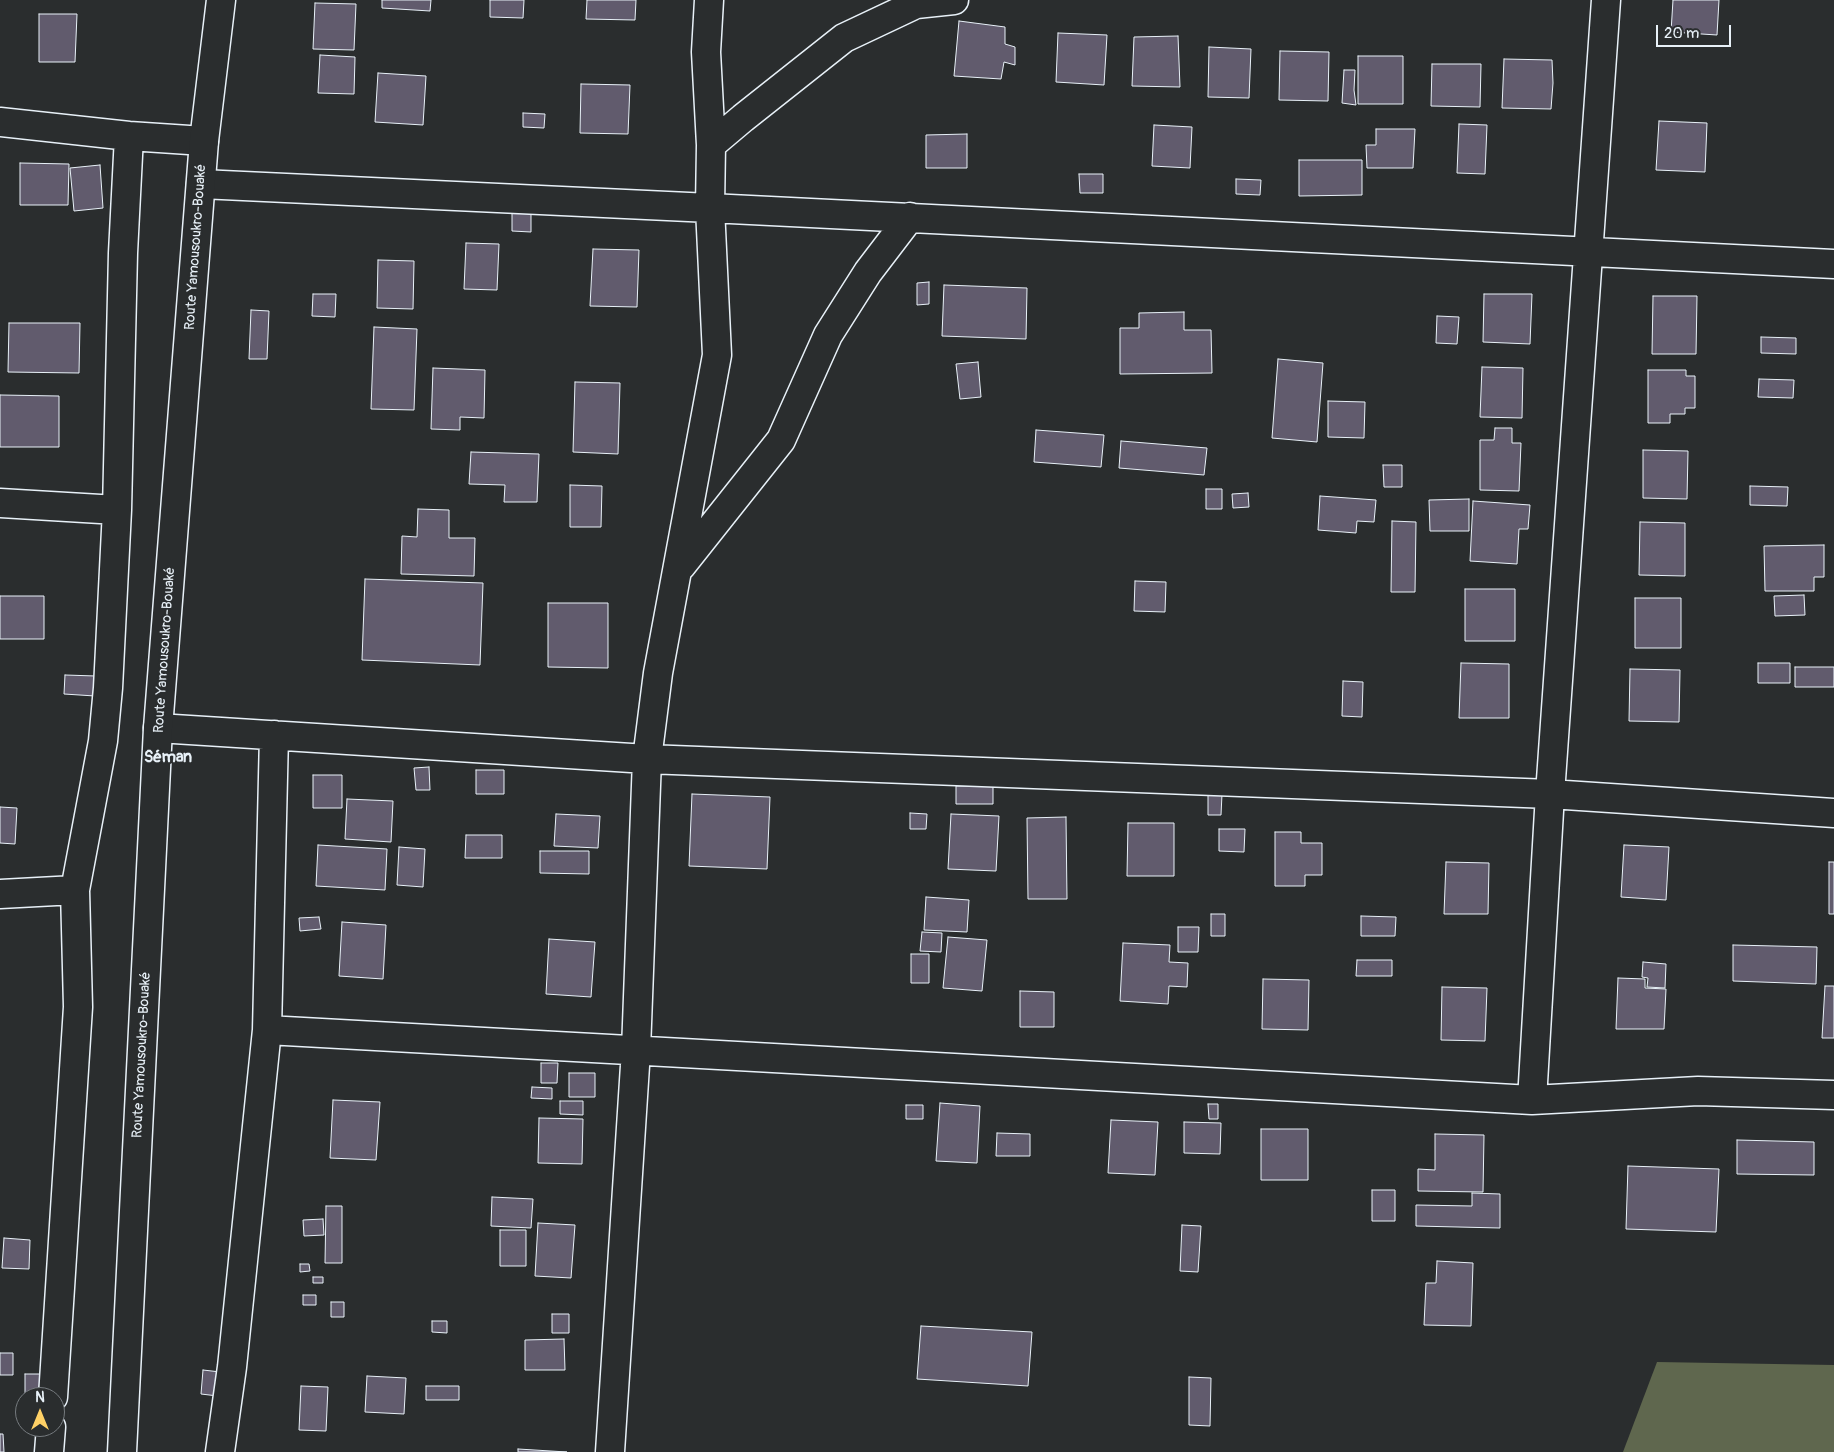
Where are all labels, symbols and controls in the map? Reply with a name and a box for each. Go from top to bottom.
scale bar [1659,15,1734,47]
text: 20 m [1664,24,1699,43]
street label: Route Yamousoukro-Bouaké [182,163,210,331]
street label: Route Yamousoukro-Bouaké [151,566,179,734]
district label: Séman [144,748,192,768]
street label: Route Yamousoukro-Bouaké [129,971,155,1139]
north arrow [15,1387,65,1437]
text: N [35,1389,45,1406]

